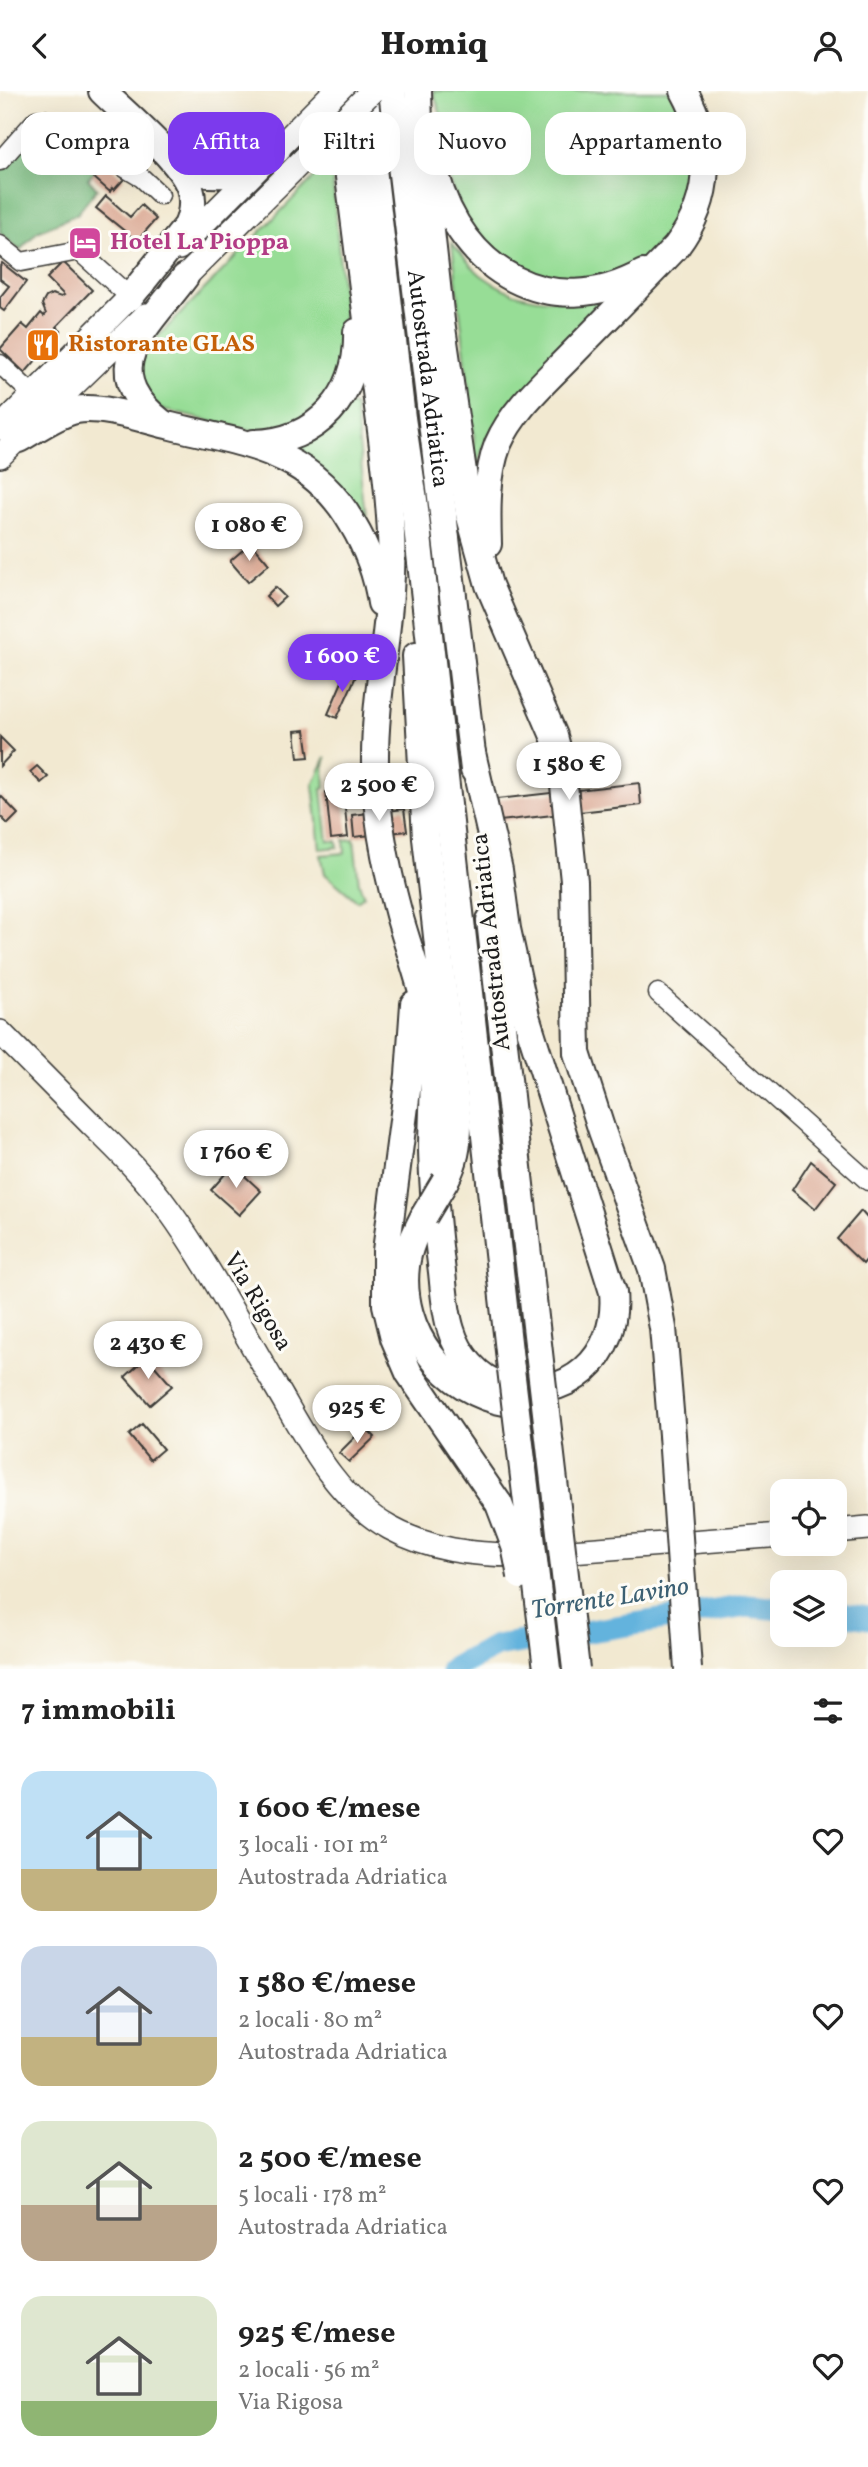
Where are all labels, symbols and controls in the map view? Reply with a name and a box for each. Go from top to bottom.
text: Homiq [380,24,488,68]
icon: back [21,27,59,65]
icon: person [809,27,847,65]
chip: Compra [21,112,154,175]
chip: Affitta [168,112,285,175]
chip: Filtri [299,112,400,175]
chip: Nuovo [414,112,531,175]
chip: Appartamento [545,112,746,175]
hotel icon: Hotel La Pioppa [66,224,104,262]
place label: Hotel La Pioppa [110,226,289,260]
street label: Autostrada Adriatica [397,268,457,490]
restaurant icon: Ristorante GLAS [24,326,62,364]
place label: Ristorante GLAS [68,328,255,362]
pin: 1 080 € [184,503,314,563]
text: 1 080 € [211,510,287,542]
pin: 1 600 € [277,635,407,694]
text: 1 600 € [304,641,380,673]
pin: 1 580 € [504,743,634,802]
text: 1 580 € [532,749,606,781]
pin: 2 500 € [314,763,444,823]
text: 2 500 € [340,770,418,802]
street label: Autostrada Adriatica [464,831,520,1053]
pin: 1 760 € [171,1131,301,1190]
text: 1 760 € [200,1137,272,1169]
street label: Via Rigosa [214,1246,300,1358]
pin: 2 430 € [83,1321,213,1381]
text: 2 430 € [110,1328,186,1360]
pin: 925 € [308,1385,406,1445]
text: 925 € [328,1392,386,1424]
map controls [770,1479,847,1647]
button: locate [770,1479,847,1556]
water label: Torrente Lavino [529,1569,692,1629]
button: layers [770,1570,847,1647]
text: 7 immobili [21,1690,176,1732]
icon: filters [809,1692,847,1730]
text: 1 600 €/mese [238,1788,421,1830]
icon: home [77,1799,161,1883]
icon: heart [809,1822,847,1860]
text: 3 locali · 101 m² [238,1830,388,1862]
text: Autostrada Adriatica [238,1862,448,1894]
text: 1 580 €/mese [238,1963,416,2005]
icon: home [77,1974,161,2058]
icon: heart [809,1997,847,2035]
text: 2 locali · 80 m² [238,2005,382,2037]
text: Autostrada Adriatica [238,2037,448,2069]
text: 2 500 €/mese [238,2138,422,2180]
icon: home [77,2149,161,2233]
icon: heart [809,2172,847,2210]
text: 5 locali · 178 m² [238,2180,387,2212]
text: Autostrada Adriatica [238,2212,448,2244]
text: 925 €/mese [238,2313,395,2355]
icon: home [77,2324,161,2408]
icon: heart [809,2347,847,2385]
text: 2 locali · 56 m² [238,2355,379,2387]
text: Via Rigosa [238,2387,344,2419]

